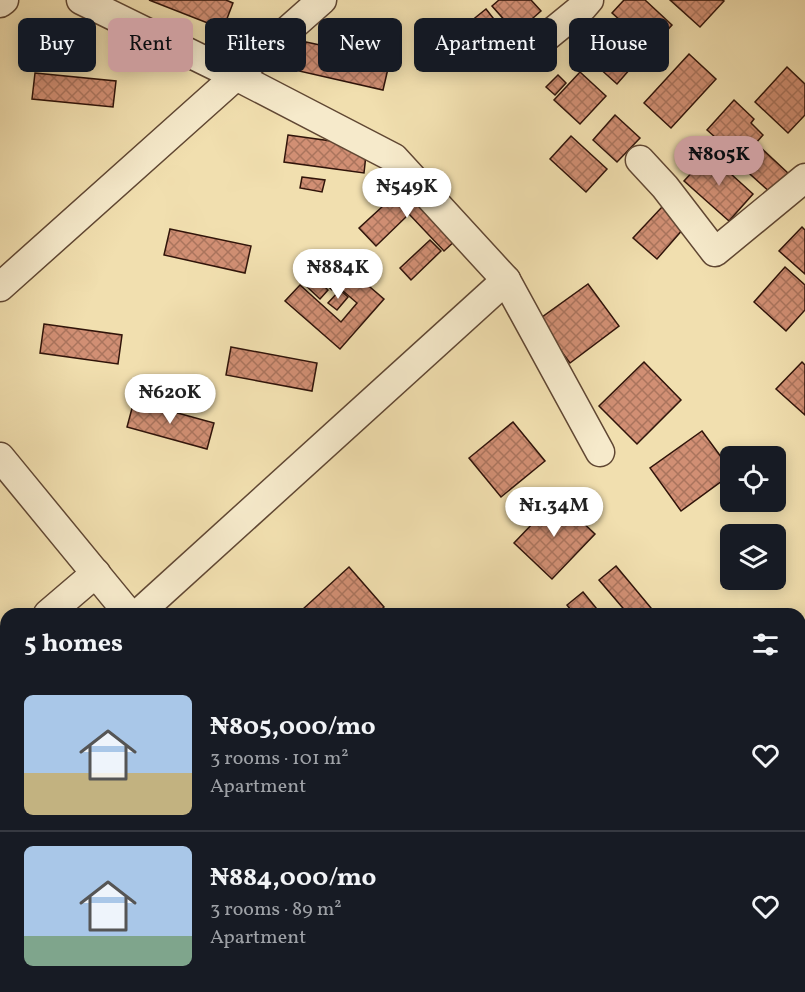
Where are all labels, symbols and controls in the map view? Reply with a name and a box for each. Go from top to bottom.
chip: Buy [18,18,96,72]
chip: Rent [108,18,193,72]
chip: Filters [205,18,306,72]
chip: New [318,18,402,72]
chip: Apartment [414,18,557,72]
chip: House [569,18,669,72]
pin: ₦805K [677,136,761,187]
text: ₦805K [688,141,750,169]
pin: ₦549K [365,168,449,219]
text: ₦549K [376,173,438,201]
pin: ₦884K [296,249,380,300]
text: ₦884K [307,254,369,282]
pin: ₦620K [128,374,212,425]
text: ₦620K [139,379,201,407]
map controls [720,446,786,590]
button: locate [720,446,786,512]
pin: ₦1.34M [505,487,603,538]
text: ₦1.34M [519,492,589,520]
button: layers [720,524,786,590]
text: 5 homes [24,626,123,662]
icon: filters [749,628,782,661]
text: ₦805,000/mo [210,709,376,745]
icon: home [72,719,144,791]
icon: heart [749,739,782,772]
text: 3 rooms · 101 m² [210,745,349,773]
text: Apartment [210,773,306,801]
text: ₦884,000/mo [210,860,376,896]
icon: home [72,870,144,942]
icon: heart [749,890,782,923]
text: 3 rooms · 89 m² [210,896,342,924]
text: Apartment [210,924,306,952]

